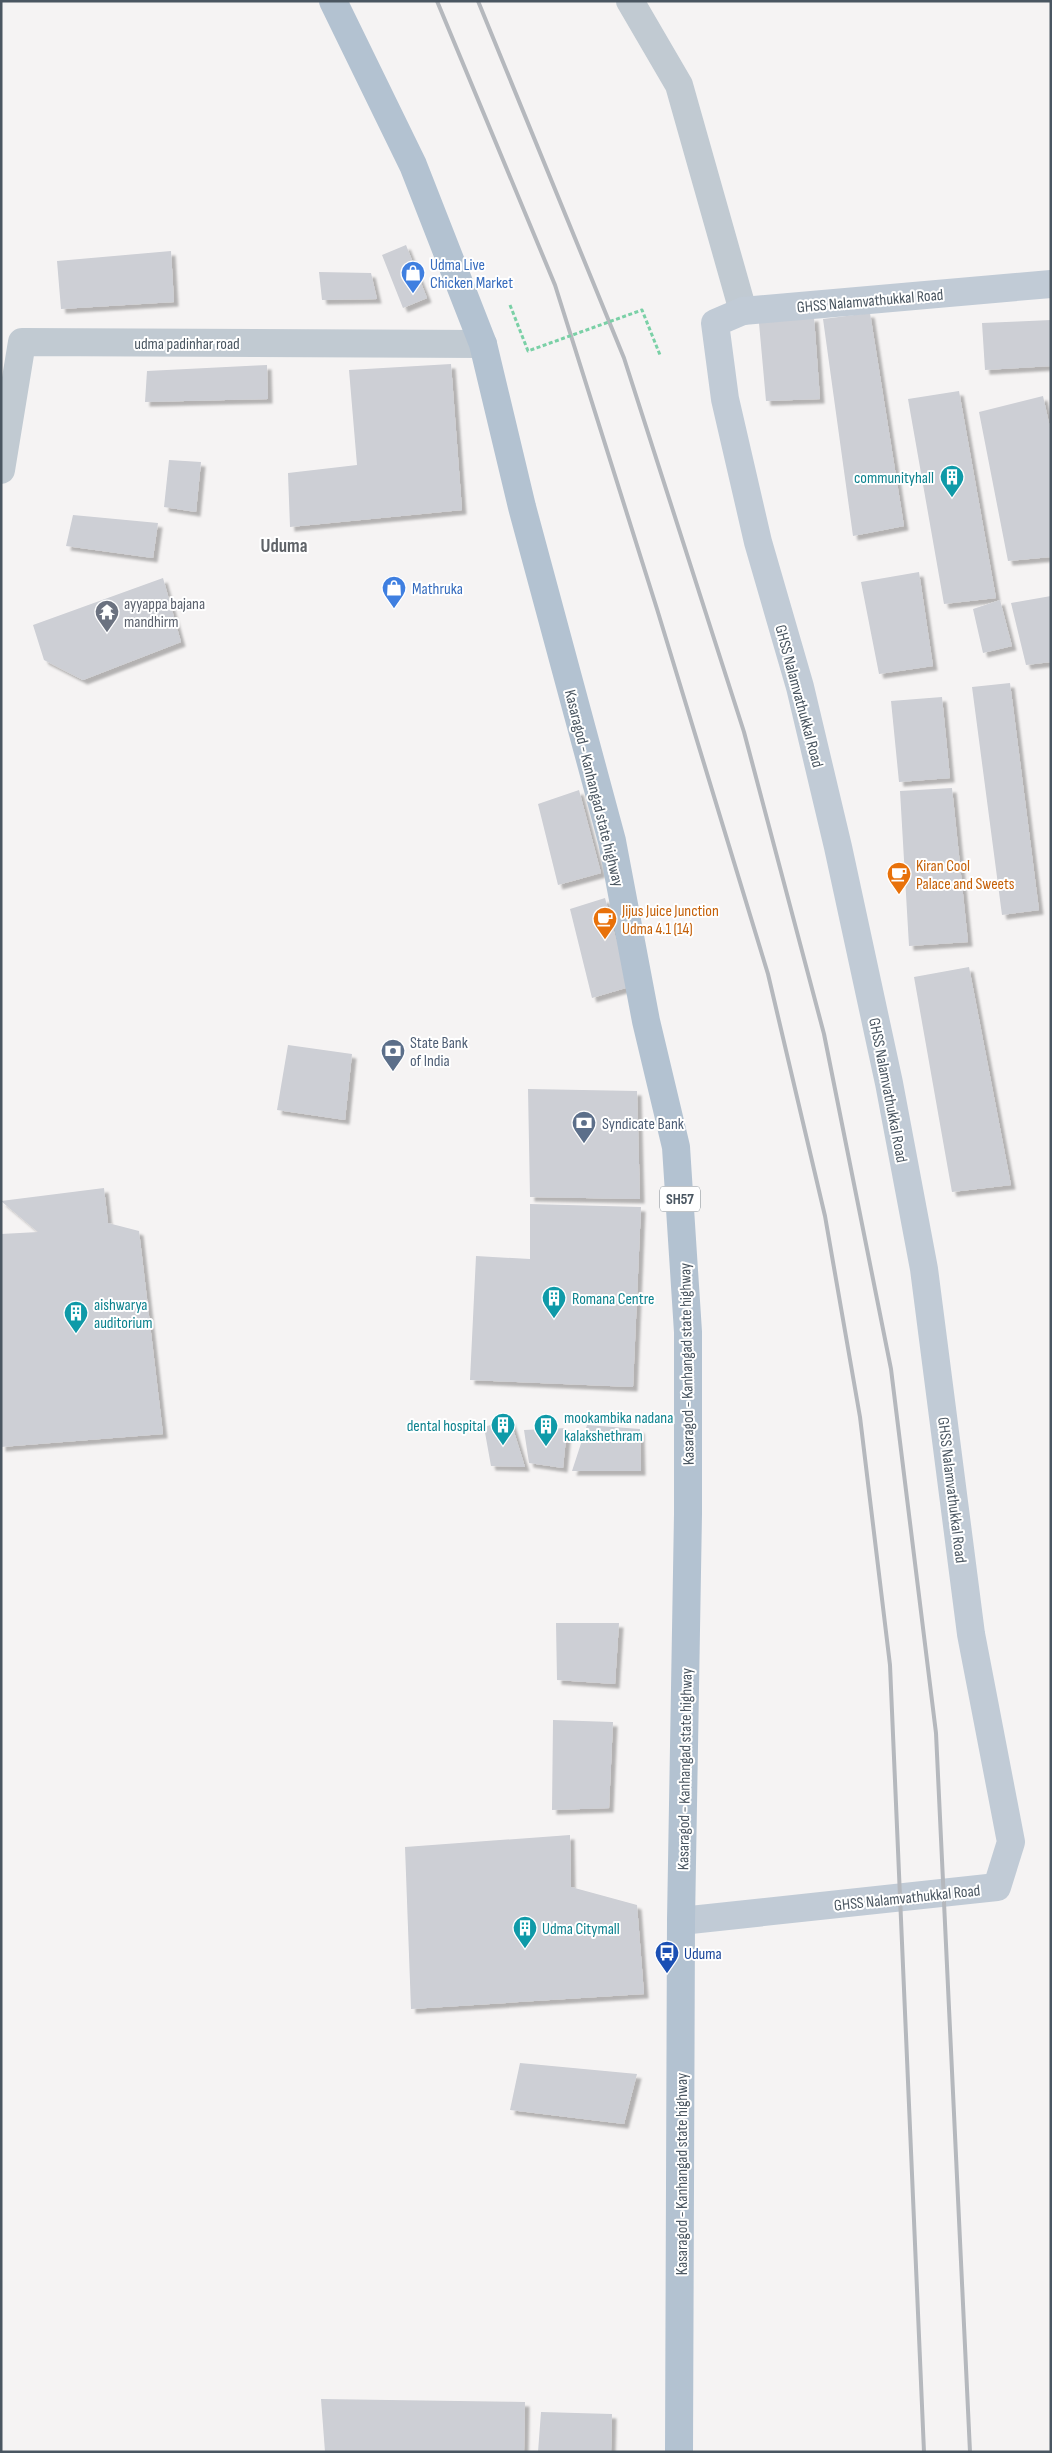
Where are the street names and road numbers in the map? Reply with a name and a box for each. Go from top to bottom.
street label: GHSS Nalamvathukkal Road [796,286,944,317]
street label: udma padinhar road [134,335,240,354]
street label: GHSS Nalamvathukkal Road [770,623,827,770]
street label: Kasaragod - Kanhangad state highway [560,688,627,889]
street label: GHSS Nalamvathukkal Road [864,1016,911,1164]
road number: SH57 [660,1186,700,1212]
street label: Kasaragod - Kanhangad state highway [676,1263,699,1465]
street label: GHSS Nalamvathukkal Road [933,1416,970,1564]
street label: Kasaragod - Kanhangad state highway [674,1668,697,1870]
street label: GHSS Nalamvathukkal Road [833,1881,981,1916]
street label: Kasaragod - Kanhangad state highway [673,2073,692,2275]

